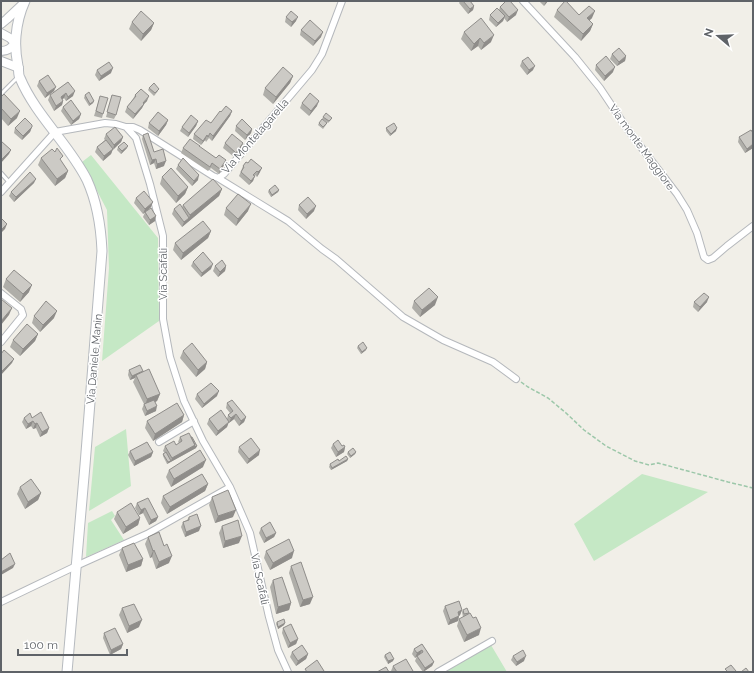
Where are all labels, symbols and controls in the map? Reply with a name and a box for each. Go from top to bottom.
north arrow [698,16,738,56]
text: N [702,27,717,39]
street label: Via Montelagarella [219,96,291,176]
street label: Via monte Maggiore [606,102,677,193]
street label: Via Scafali [157,248,170,300]
street label: Via Daniele Manin [84,313,105,405]
street label: Via Scafali [248,552,271,606]
scale bar [18,631,127,657]
text: 100 m [24,638,58,652]

